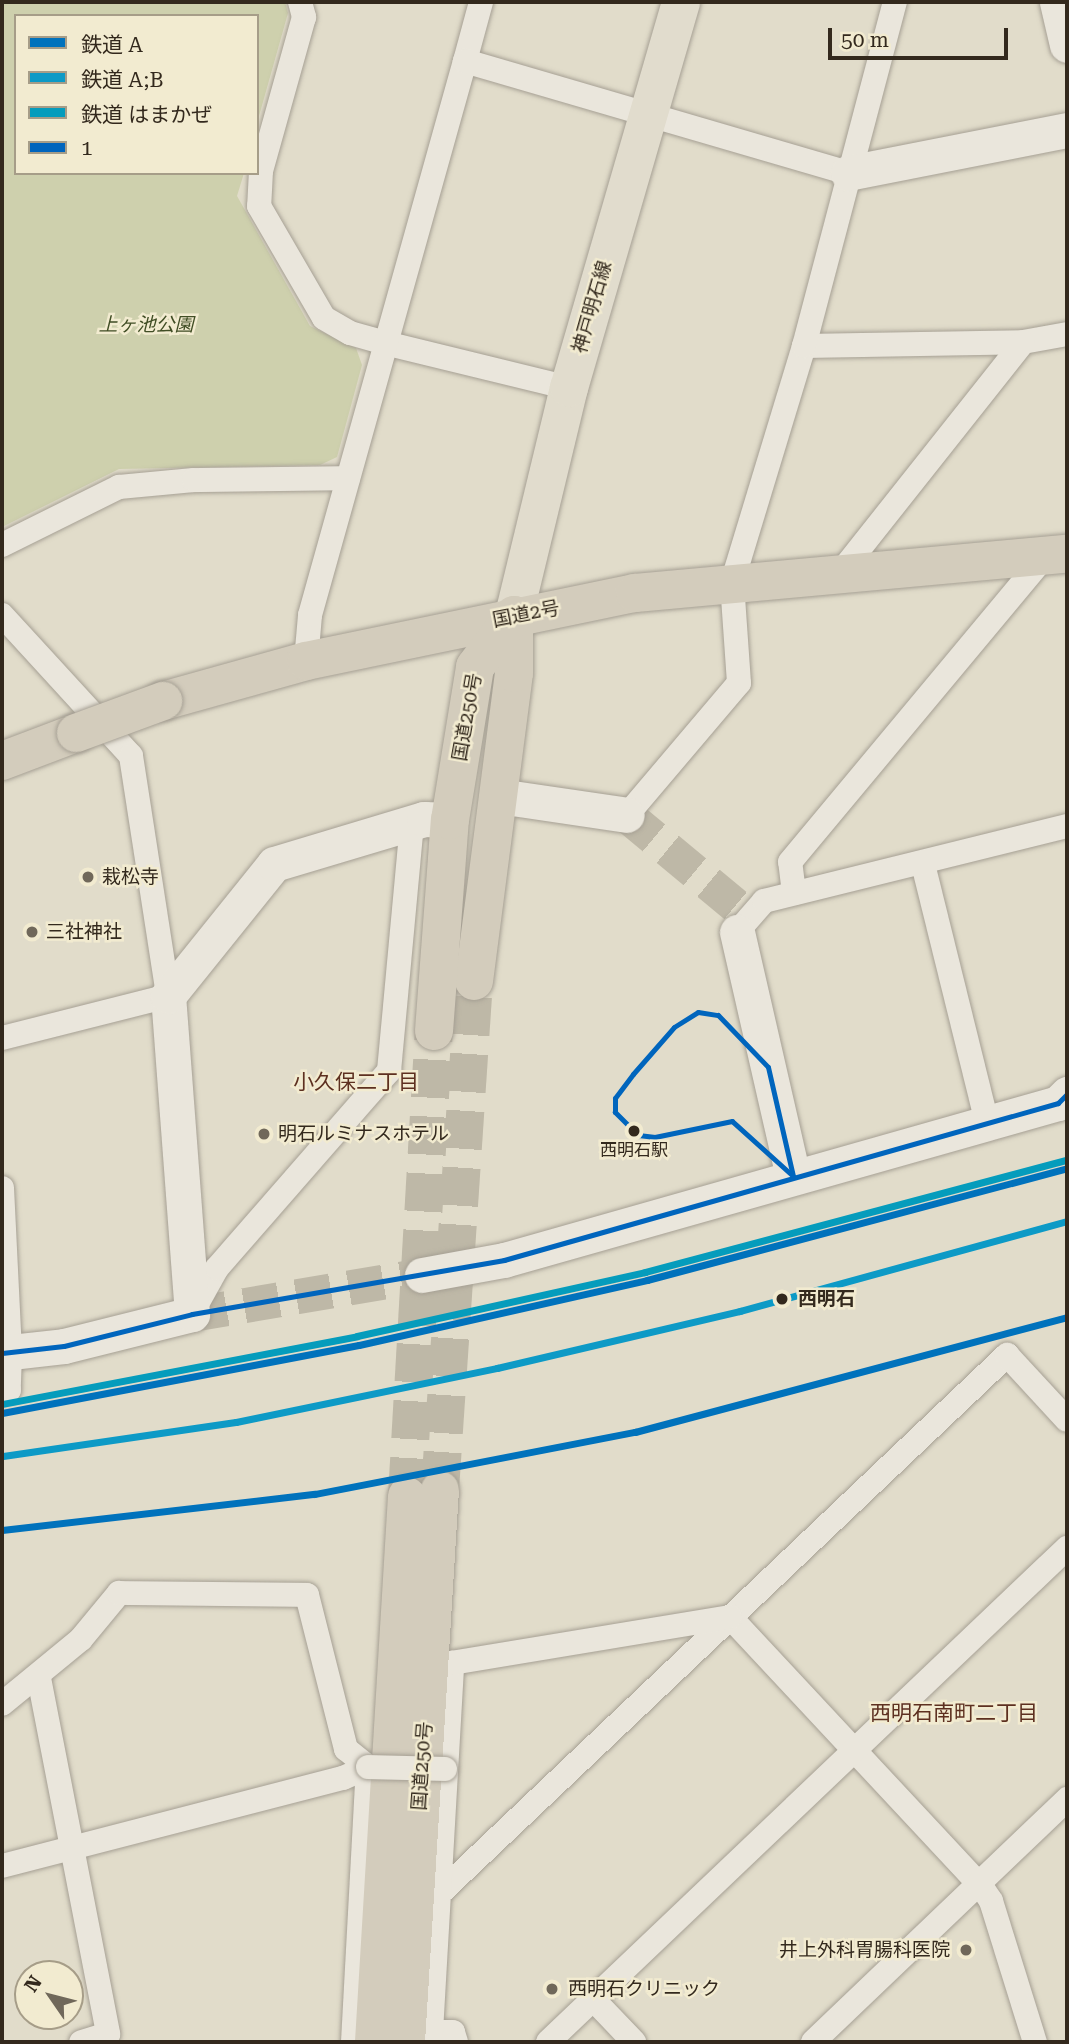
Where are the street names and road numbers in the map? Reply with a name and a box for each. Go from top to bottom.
street label: 神戸明石線 [568,258,616,356]
street label: 国道2号 [491,596,561,632]
street label: 国道250号 [448,671,486,763]
street label: 国道250号 [408,1721,436,1811]

